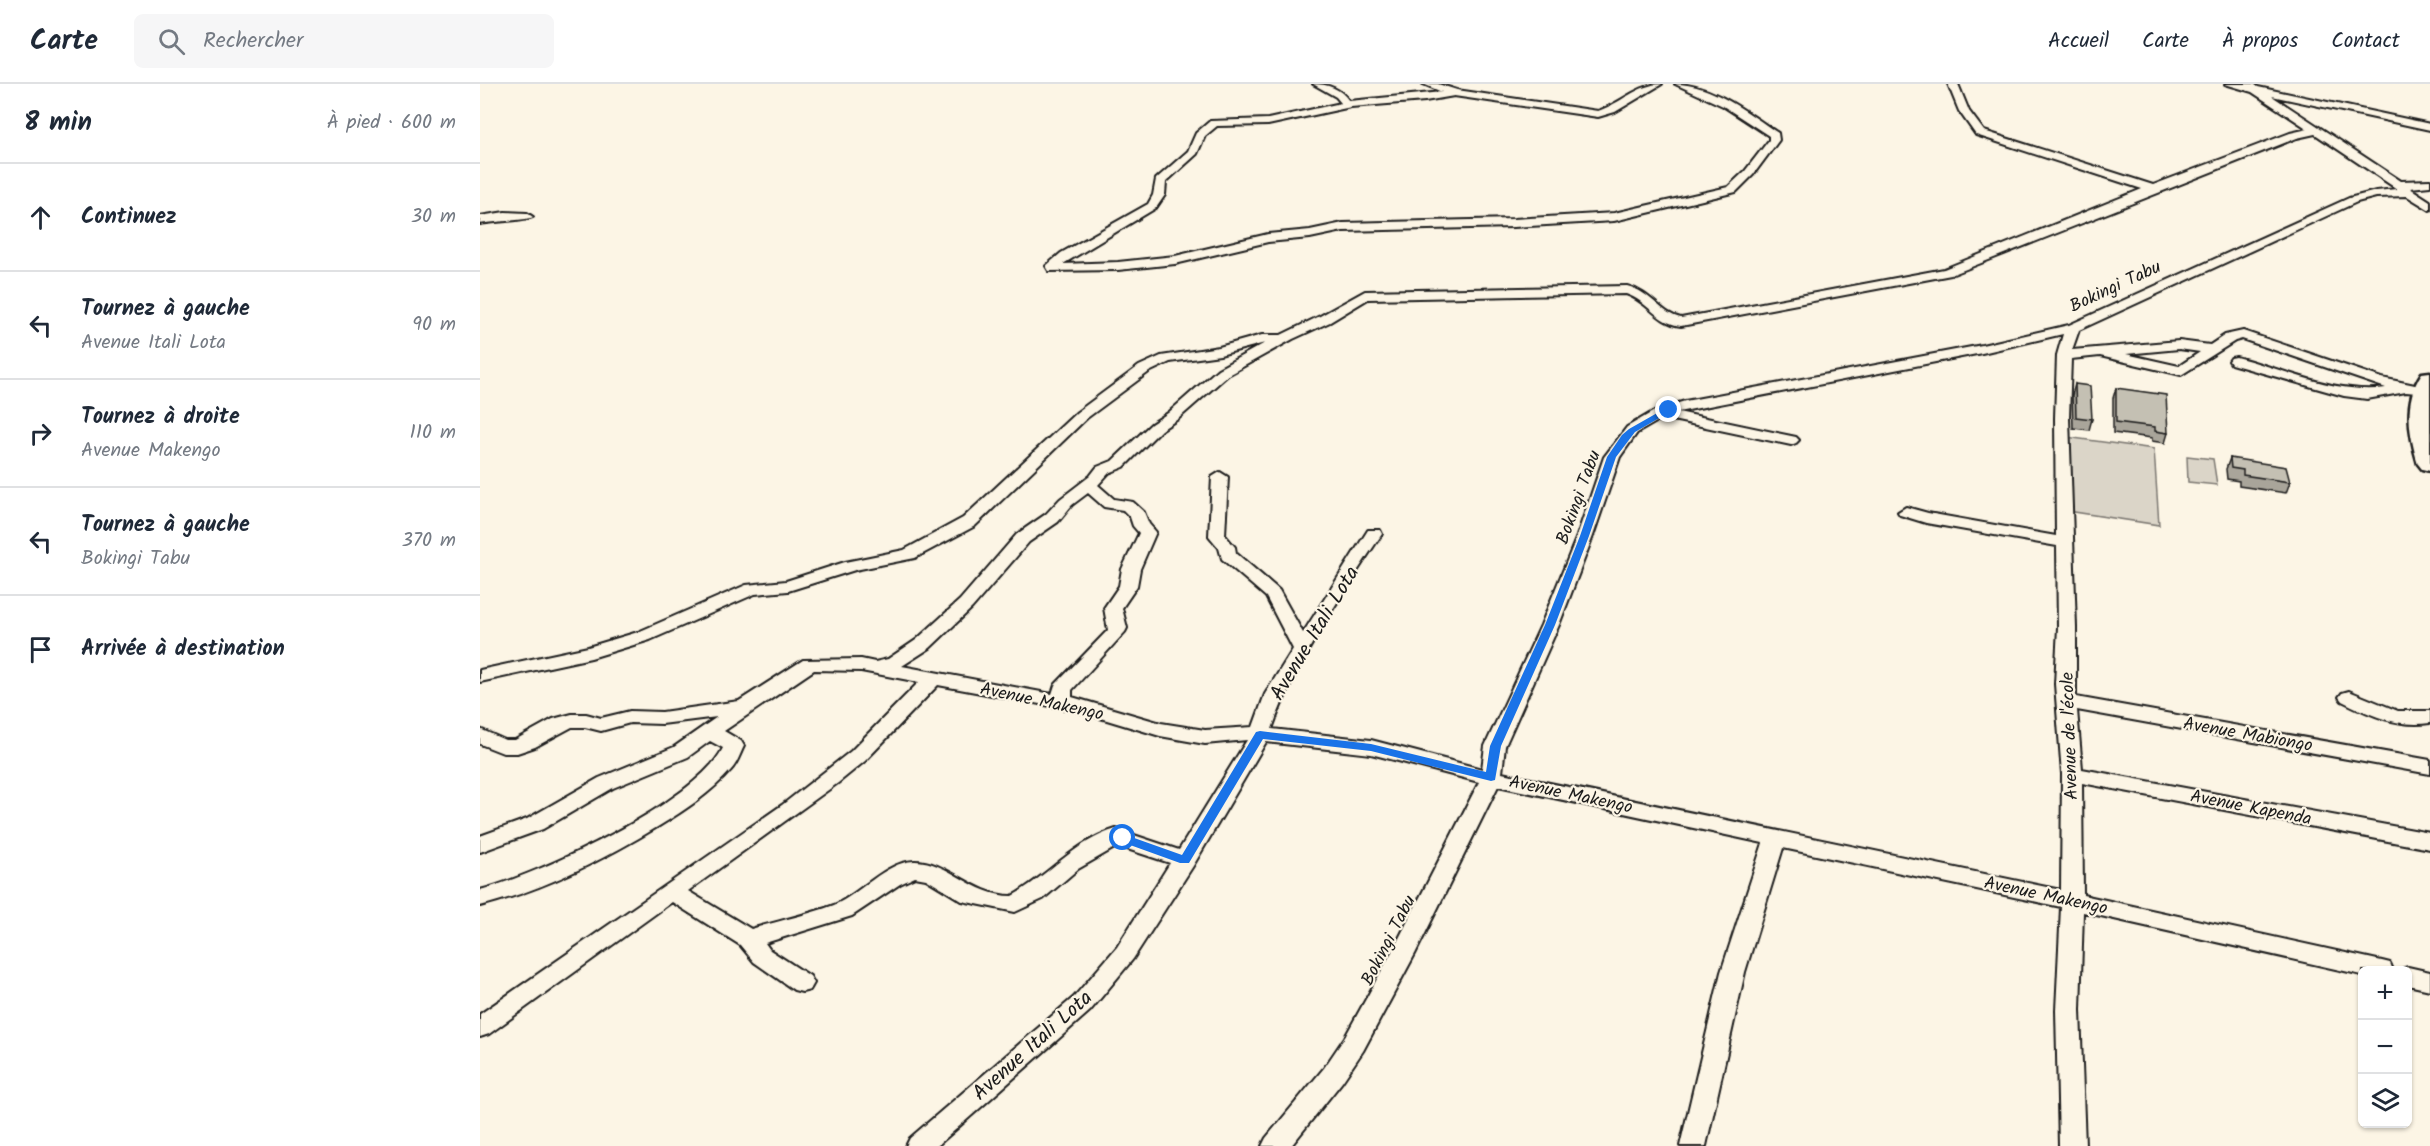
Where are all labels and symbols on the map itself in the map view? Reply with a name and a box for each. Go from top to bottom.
street label: Bokingi Tabu [2065,253,2167,321]
route end [1655,396,1681,422]
street label: Bokingi Tabu [1549,446,1610,549]
street label: Avenue Itali Lota [1262,560,1369,708]
street label: Avenue de l'école [2054,671,2087,800]
street label: Avenue Makengo [977,675,1106,730]
street label: Avenue Mabiongo [2181,710,2315,761]
street label: Avenue Makengo [1506,768,1635,823]
street label: Avenue Kapenda [2188,783,2314,834]
route start [1109,824,1135,850]
street label: Avenue Makengo [1981,869,2110,924]
street label: Bokingi Tabu [1354,890,1425,991]
street label: Avenue Itali Lota [965,983,1101,1109]

